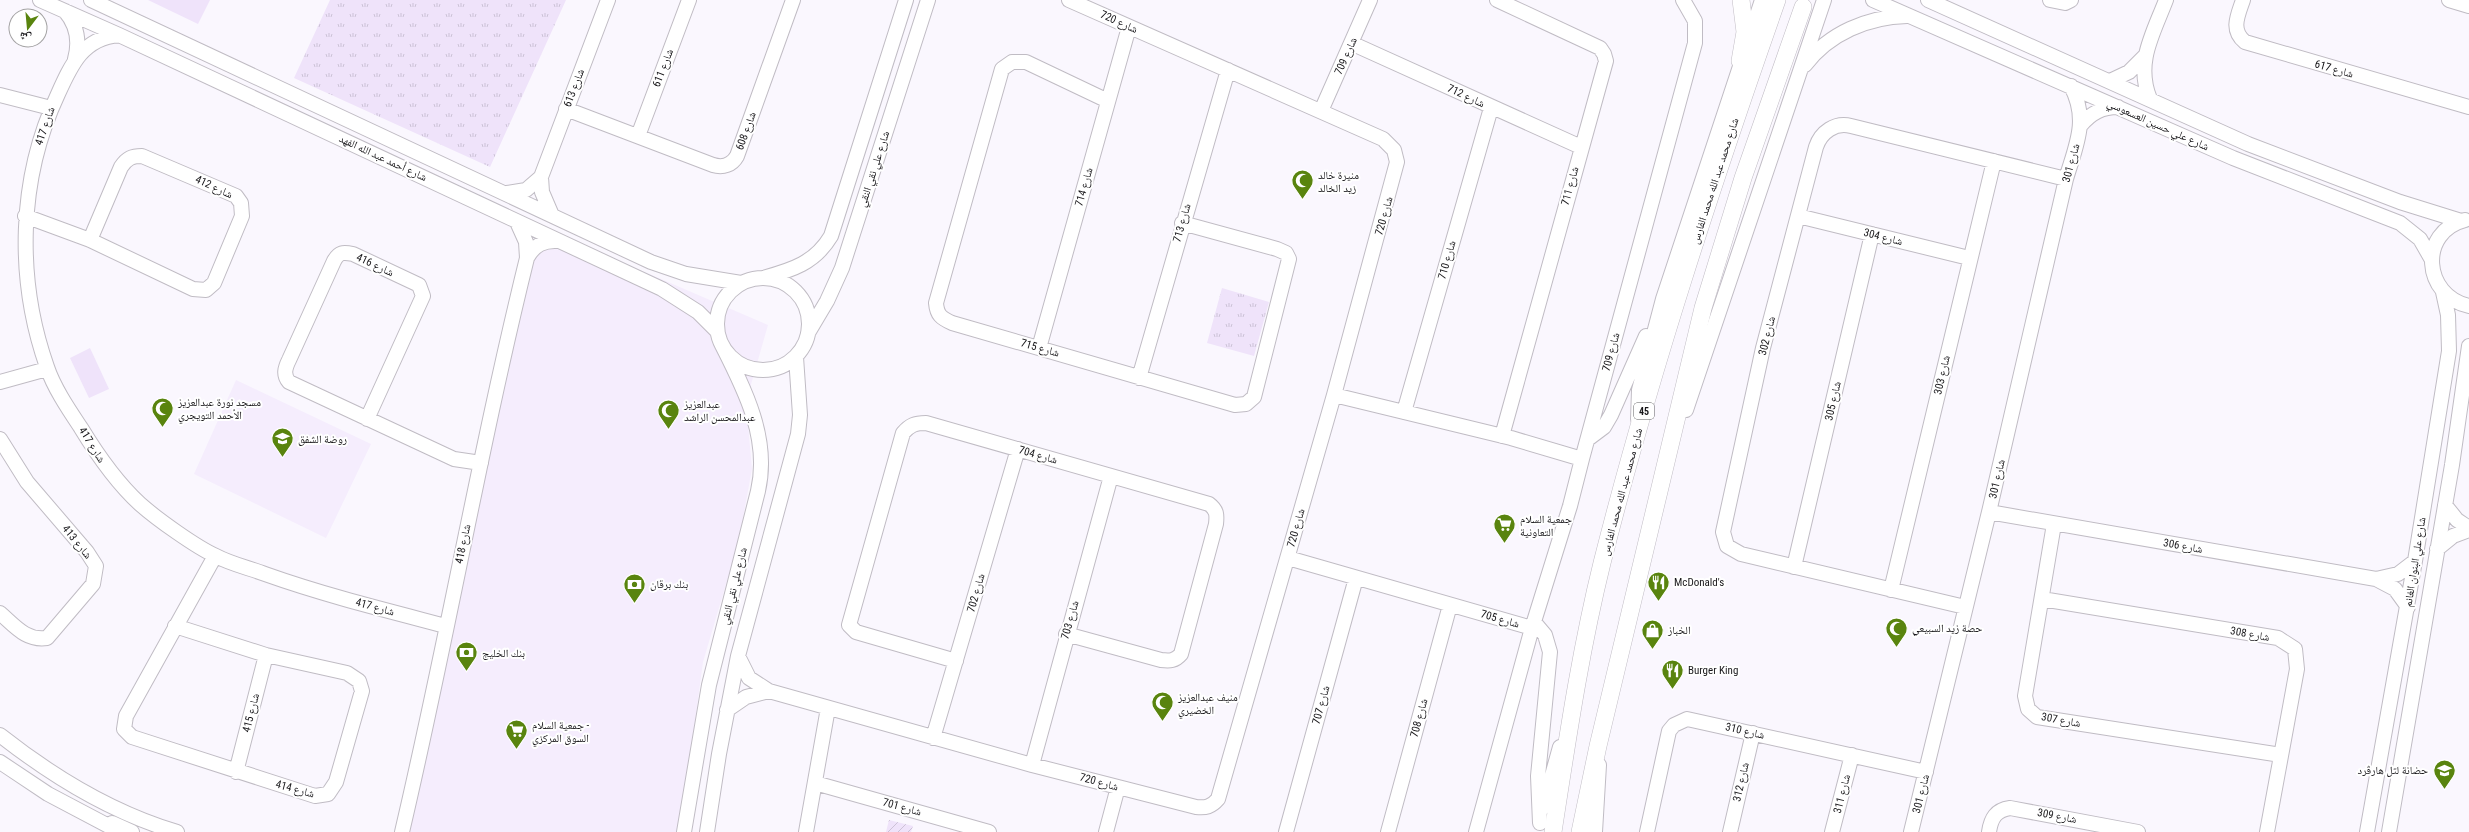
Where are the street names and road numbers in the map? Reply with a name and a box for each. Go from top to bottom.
street label: شارع 720 [1098,8,1140,36]
street label: شارع 709 [1332,35,1360,77]
street label: شارع 611 [650,47,676,89]
street label: شارع 617 [2313,57,2355,81]
street label: شارع 613 [561,67,587,109]
street label: شارع 712 [1445,82,1487,110]
street label: شارع علي حسين العسعوسي [2104,97,2211,155]
street label: شارع 417 [32,105,58,147]
street label: شارع 608 [733,110,759,152]
street label: شارع محمد عبد الله محمد الفارس [1688,116,1742,246]
street label: شارع علي نقي النقي [856,129,894,209]
street label: شارع أحمد عبد الله الفهد [337,131,429,184]
street label: شارع 301 [2060,142,2082,184]
street label: شارع 711 [1559,165,1581,207]
street label: شارع 714 [1072,166,1096,208]
street label: شارع 412 [193,173,235,201]
street label: شارع 720 [1372,195,1396,237]
street label: شارع 713 [1170,202,1194,244]
street label: شارع 304 [1862,226,1904,248]
street label: شارع 710 [1435,239,1459,281]
street label: شارع 416 [354,251,396,279]
street label: شارع 302 [1756,315,1778,357]
street label: شارع 709 [1600,331,1622,373]
street label: شارع 715 [1019,336,1061,360]
street label: شارع 303 [1931,354,1953,396]
street label: شارع 305 [1822,380,1844,422]
road number: 45 [1634,403,1654,419]
street label: شارع 417 [76,425,108,465]
street label: شارع محمد عبد الله محمد الفارس [1599,427,1645,557]
street label: شارع 704 [1017,443,1059,467]
street label: شارع 301 [1986,458,2008,500]
street label: شارع 720 [1284,507,1308,549]
street label: شارع علي البنوان الغانم [2401,516,2430,608]
street label: شارع 413 [59,522,95,562]
street label: شارع 418 [453,523,473,565]
street label: شارع 306 [2162,536,2204,556]
street label: شارع علي نقي النقي [718,546,752,626]
street label: شارع 702 [964,572,988,614]
street label: شارع 417 [354,596,396,618]
street label: شارع 703 [1058,599,1082,641]
street label: شارع 705 [1479,607,1521,631]
street label: شارع 308 [2229,624,2271,644]
street label: شارع 707 [1310,684,1332,726]
street label: شارع 415 [240,692,262,734]
street label: شارع 708 [1408,697,1430,739]
street label: شارع 307 [2040,710,2082,730]
street label: شارع 310 [1724,720,1766,742]
street label: شارع 312 [1730,761,1752,803]
street label: شارع 720 [1078,771,1120,793]
street label: شارع 311 [1831,773,1853,815]
street label: شارع 301 [1910,773,1932,815]
street label: شارع 414 [274,778,316,800]
street label: شارع 701 [881,796,923,818]
street label: شارع 309 [2036,806,2078,826]

